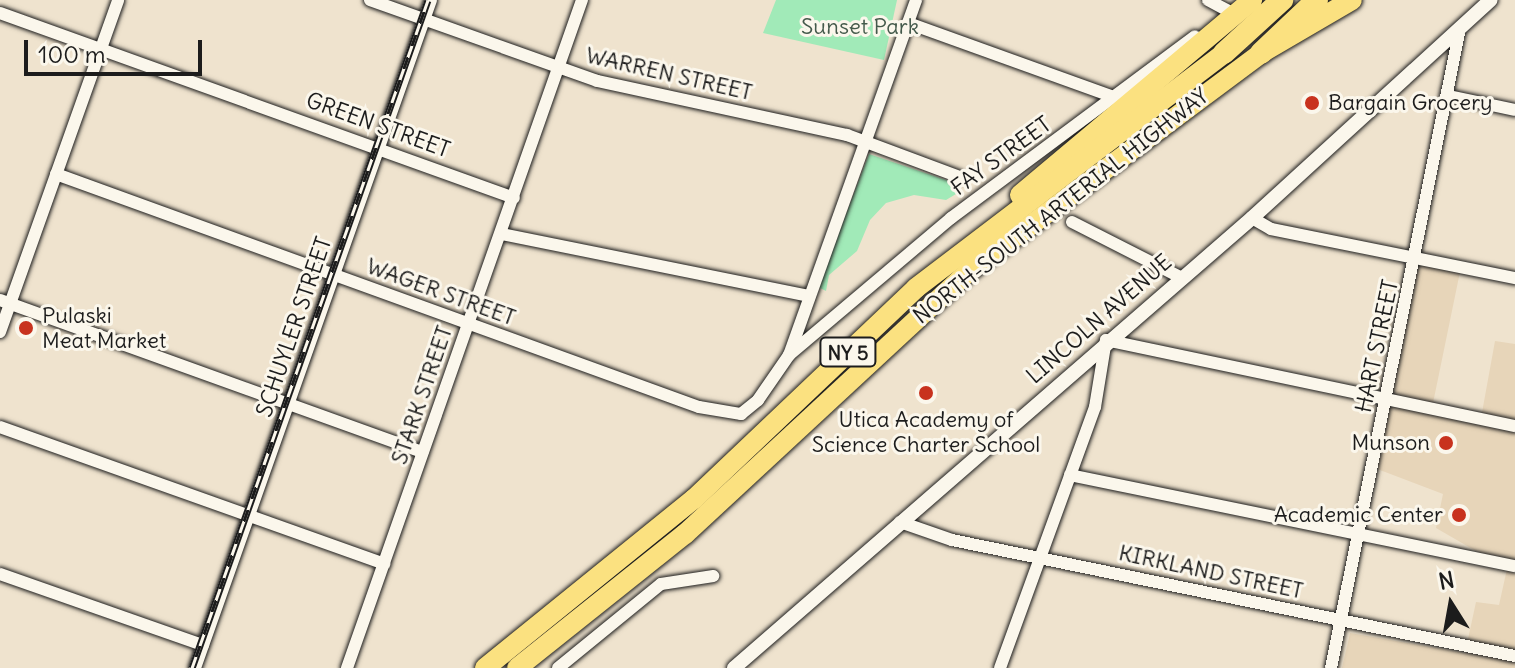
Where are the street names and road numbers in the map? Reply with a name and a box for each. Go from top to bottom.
street label: WARREN STREET [583,42,755,106]
street label: NORTH-SOUTH ARTERIAL HIGHWAY [908,83,1214,329]
street label: GREEN STREET [303,87,453,163]
street label: FAY STREET [946,111,1056,201]
street label: SCHUYLER STREET [251,234,337,420]
street label: LINCOLN AVENUE [1021,249,1177,389]
street label: WAGER STREET [363,253,519,331]
street label: HART STREET [1350,277,1404,415]
street label: STARK STREET [386,322,458,468]
road number: NY 5 [818,336,878,368]
street label: KIRKLAND STREET [1116,540,1306,604]

